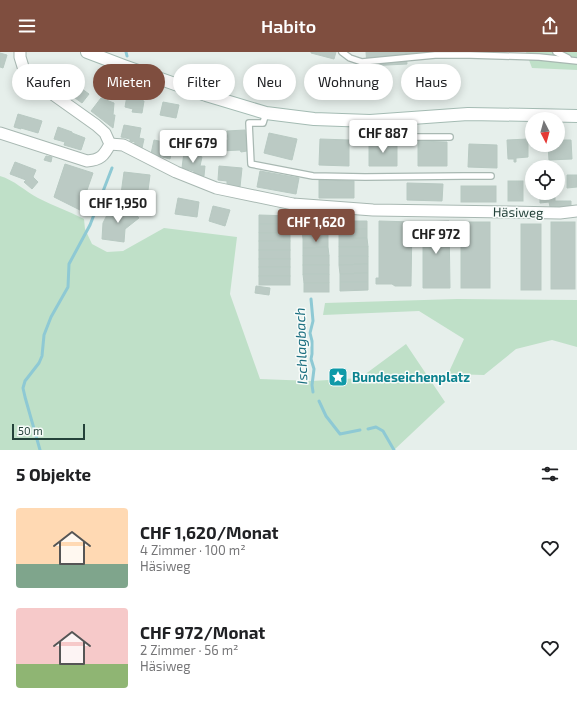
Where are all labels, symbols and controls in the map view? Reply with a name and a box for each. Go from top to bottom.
icon: menu [16,15,38,37]
text: Habito [261,15,316,37]
icon: share [539,15,561,37]
chip: Kaufen [12,64,85,100]
chip: Mieten [93,64,165,100]
chip: Filter [173,64,235,100]
chip: Neu [243,64,296,100]
chip: Wohnung [304,64,393,100]
chip: Haus [401,64,461,100]
north arrow [525,112,565,152]
map controls [525,112,565,200]
pin: CHF 887 [346,120,420,154]
text: CHF 887 [358,125,408,141]
pin: CHF 679 [156,130,230,164]
text: CHF 679 [169,135,217,151]
button: locate [525,160,565,200]
pin: CHF 1,950 [72,190,164,224]
text: CHF 1,950 [89,195,147,211]
street label: Häsiweg [493,204,543,220]
pin: CHF 1,620 [270,209,362,243]
text: CHF 1,620 [287,214,345,230]
pin: CHF 972 [399,221,473,255]
text: CHF 972 [412,226,460,242]
water label: Ischlagbach [291,307,310,385]
place icon: Bundeseichenplatz [327,366,349,388]
place label: Bundeseichenplatz [352,369,470,385]
scale bar [12,422,85,441]
text: 50 m [18,424,43,437]
icon: filters [539,463,561,485]
text: 5 Objekte [16,464,91,484]
text: CHF 1,620/Monat [140,522,279,542]
icon: home [48,524,96,572]
icon: heart [539,537,561,559]
text: 4 Zimmer · 100 m² [140,542,246,558]
text: Häsiweg [140,558,191,574]
text: CHF 972/Monat [140,622,265,642]
icon: home [48,624,96,672]
icon: heart [539,637,561,659]
text: 2 Zimmer · 56 m² [140,642,238,658]
text: Häsiweg [140,658,191,674]

